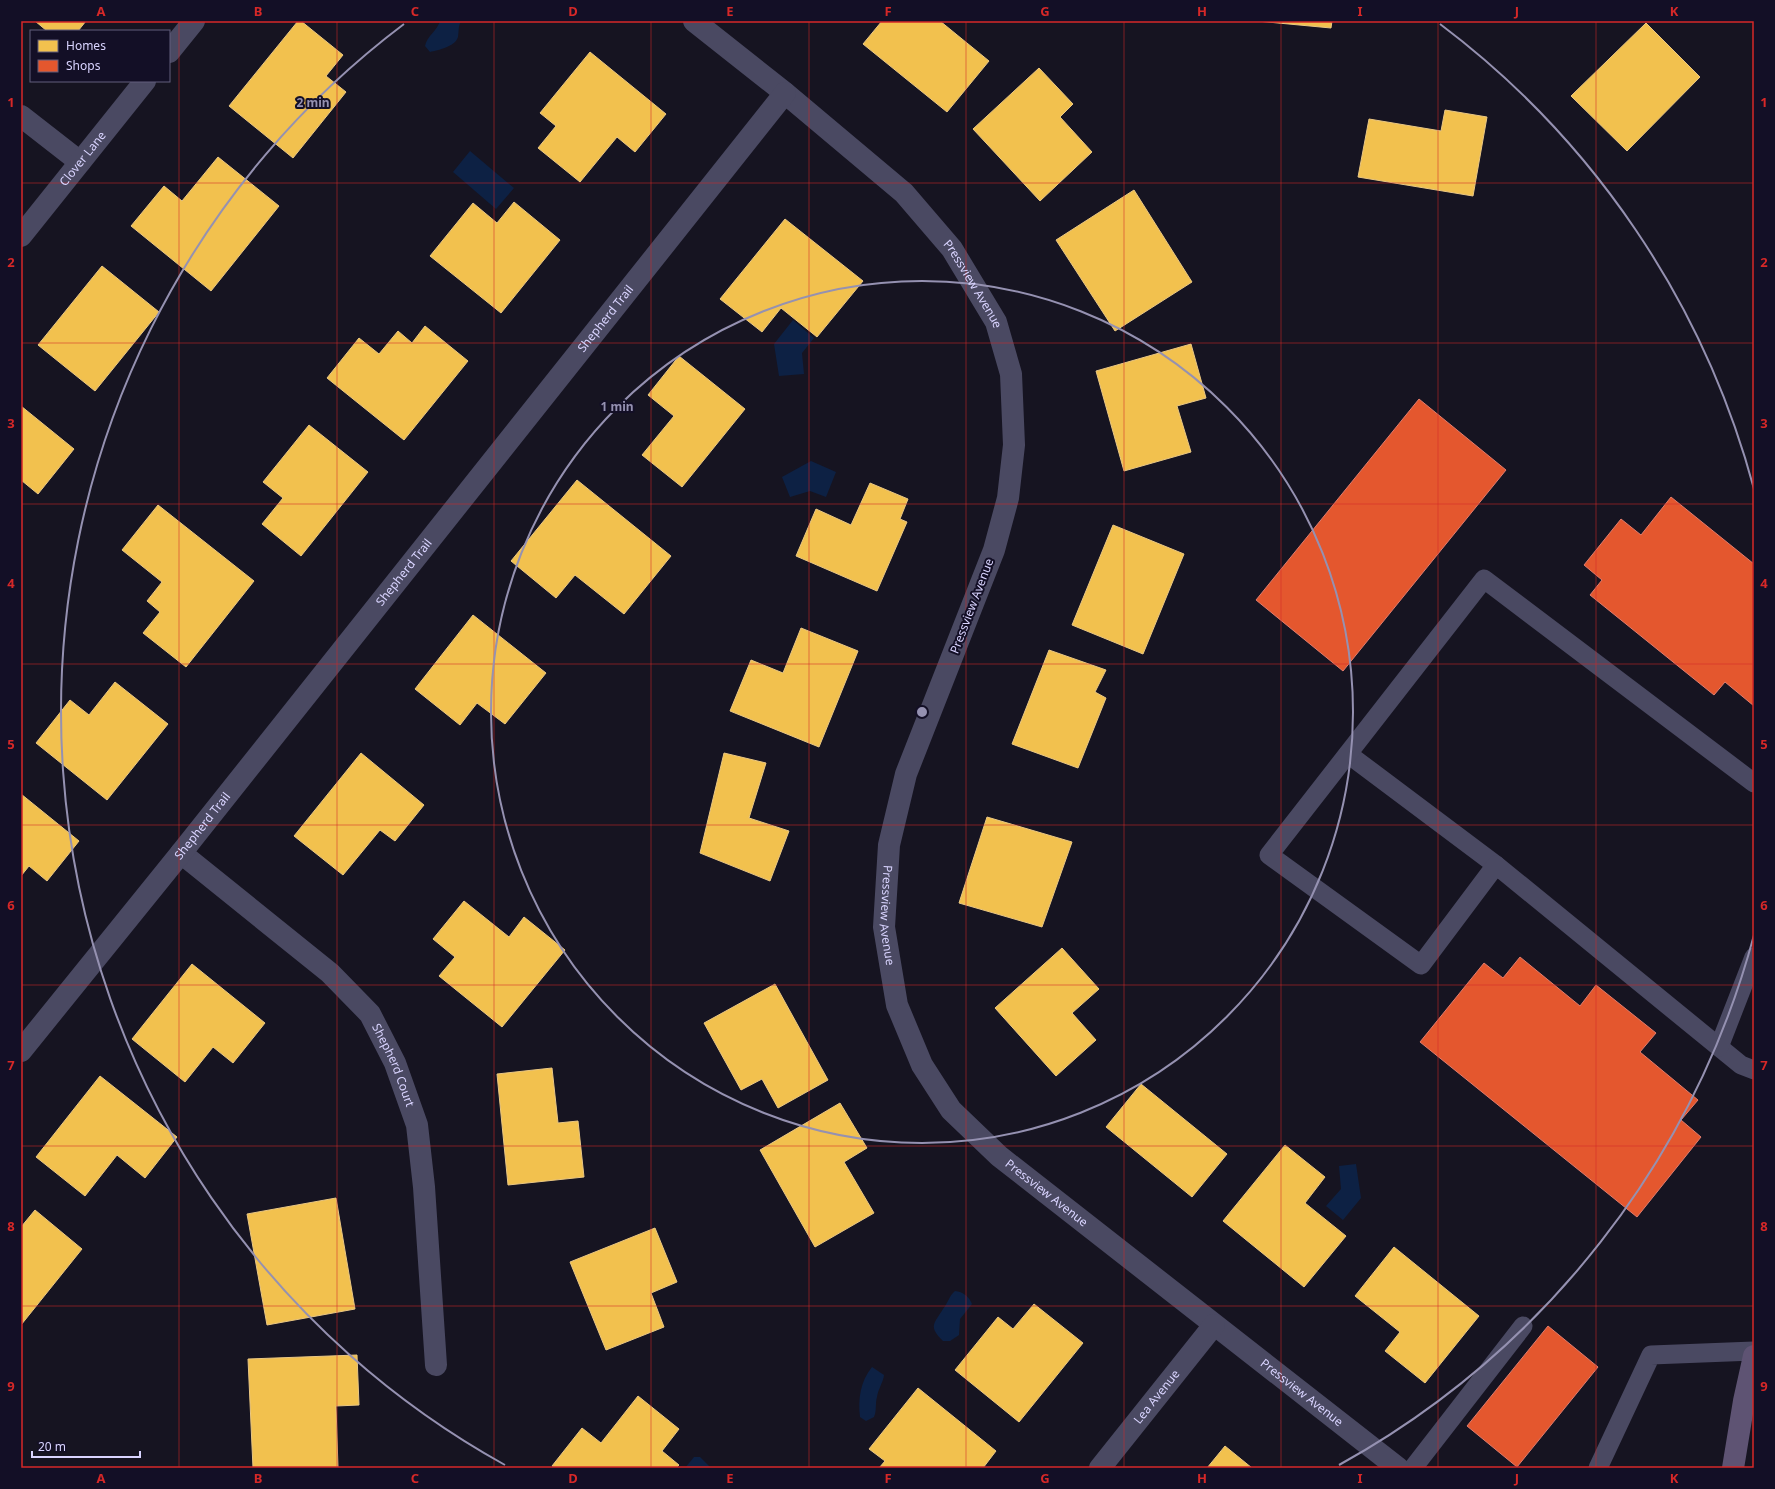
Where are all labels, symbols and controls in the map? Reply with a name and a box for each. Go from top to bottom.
text: A [97,2,106,20]
text: B [254,2,262,20]
text: C [411,2,419,20]
text: D [568,2,578,20]
text: E [726,2,734,20]
text: F [884,2,892,20]
text: G [1040,2,1050,20]
text: H [1197,2,1207,20]
text: I [1357,2,1363,20]
text: J [1514,2,1519,20]
text: K [1670,2,1679,20]
legend [30,30,170,82]
text: Homes [66,37,106,54]
text: Shops [66,57,101,74]
text: 1 [7,93,15,111]
text: 1 [1760,93,1768,111]
text: 2 min [296,94,330,111]
street label: Clover Lane [55,127,110,189]
street label: Pressview Avenue [940,236,1006,330]
text: 2 [7,253,15,271]
text: 2 [1760,253,1768,271]
street label: Shepherd Trail [573,281,637,356]
text: 1 min [600,398,634,415]
text: 3 [7,414,15,432]
text: 3 [1760,414,1768,432]
street label: Shepherd Trail [372,535,436,609]
street label: Pressview Avenue [946,556,998,656]
text: 4 [7,574,15,592]
text: 4 [1760,574,1768,592]
centre of rings [915,705,929,719]
text: 5 [7,735,15,753]
text: 5 [1760,735,1768,753]
street label: Shepherd Trail [170,789,234,863]
street label: Pressview Avenue [876,865,899,967]
text: 6 [7,896,15,914]
text: 6 [1760,896,1768,914]
street label: Shepherd Court [368,1020,419,1110]
text: 7 [7,1056,15,1074]
text: 7 [1760,1056,1768,1074]
street label: Pressview Avenue [1002,1155,1092,1231]
text: 8 [7,1217,15,1235]
text: 8 [1760,1217,1768,1235]
street label: Pressview Avenue [1257,1355,1347,1430]
street label: Lea Avenue [1129,1366,1183,1427]
text: 9 [7,1377,15,1395]
text: 9 [1760,1377,1768,1395]
scale bar [32,1433,140,1459]
text: 20 m [38,1438,66,1455]
text: A [97,1469,106,1487]
text: B [254,1469,262,1487]
text: C [411,1469,419,1487]
text: D [568,1469,578,1487]
text: E [726,1469,734,1487]
text: F [884,1469,892,1487]
text: G [1040,1469,1050,1487]
text: H [1197,1469,1207,1487]
text: I [1357,1469,1363,1487]
text: J [1514,1469,1519,1487]
text: K [1670,1469,1679,1487]

